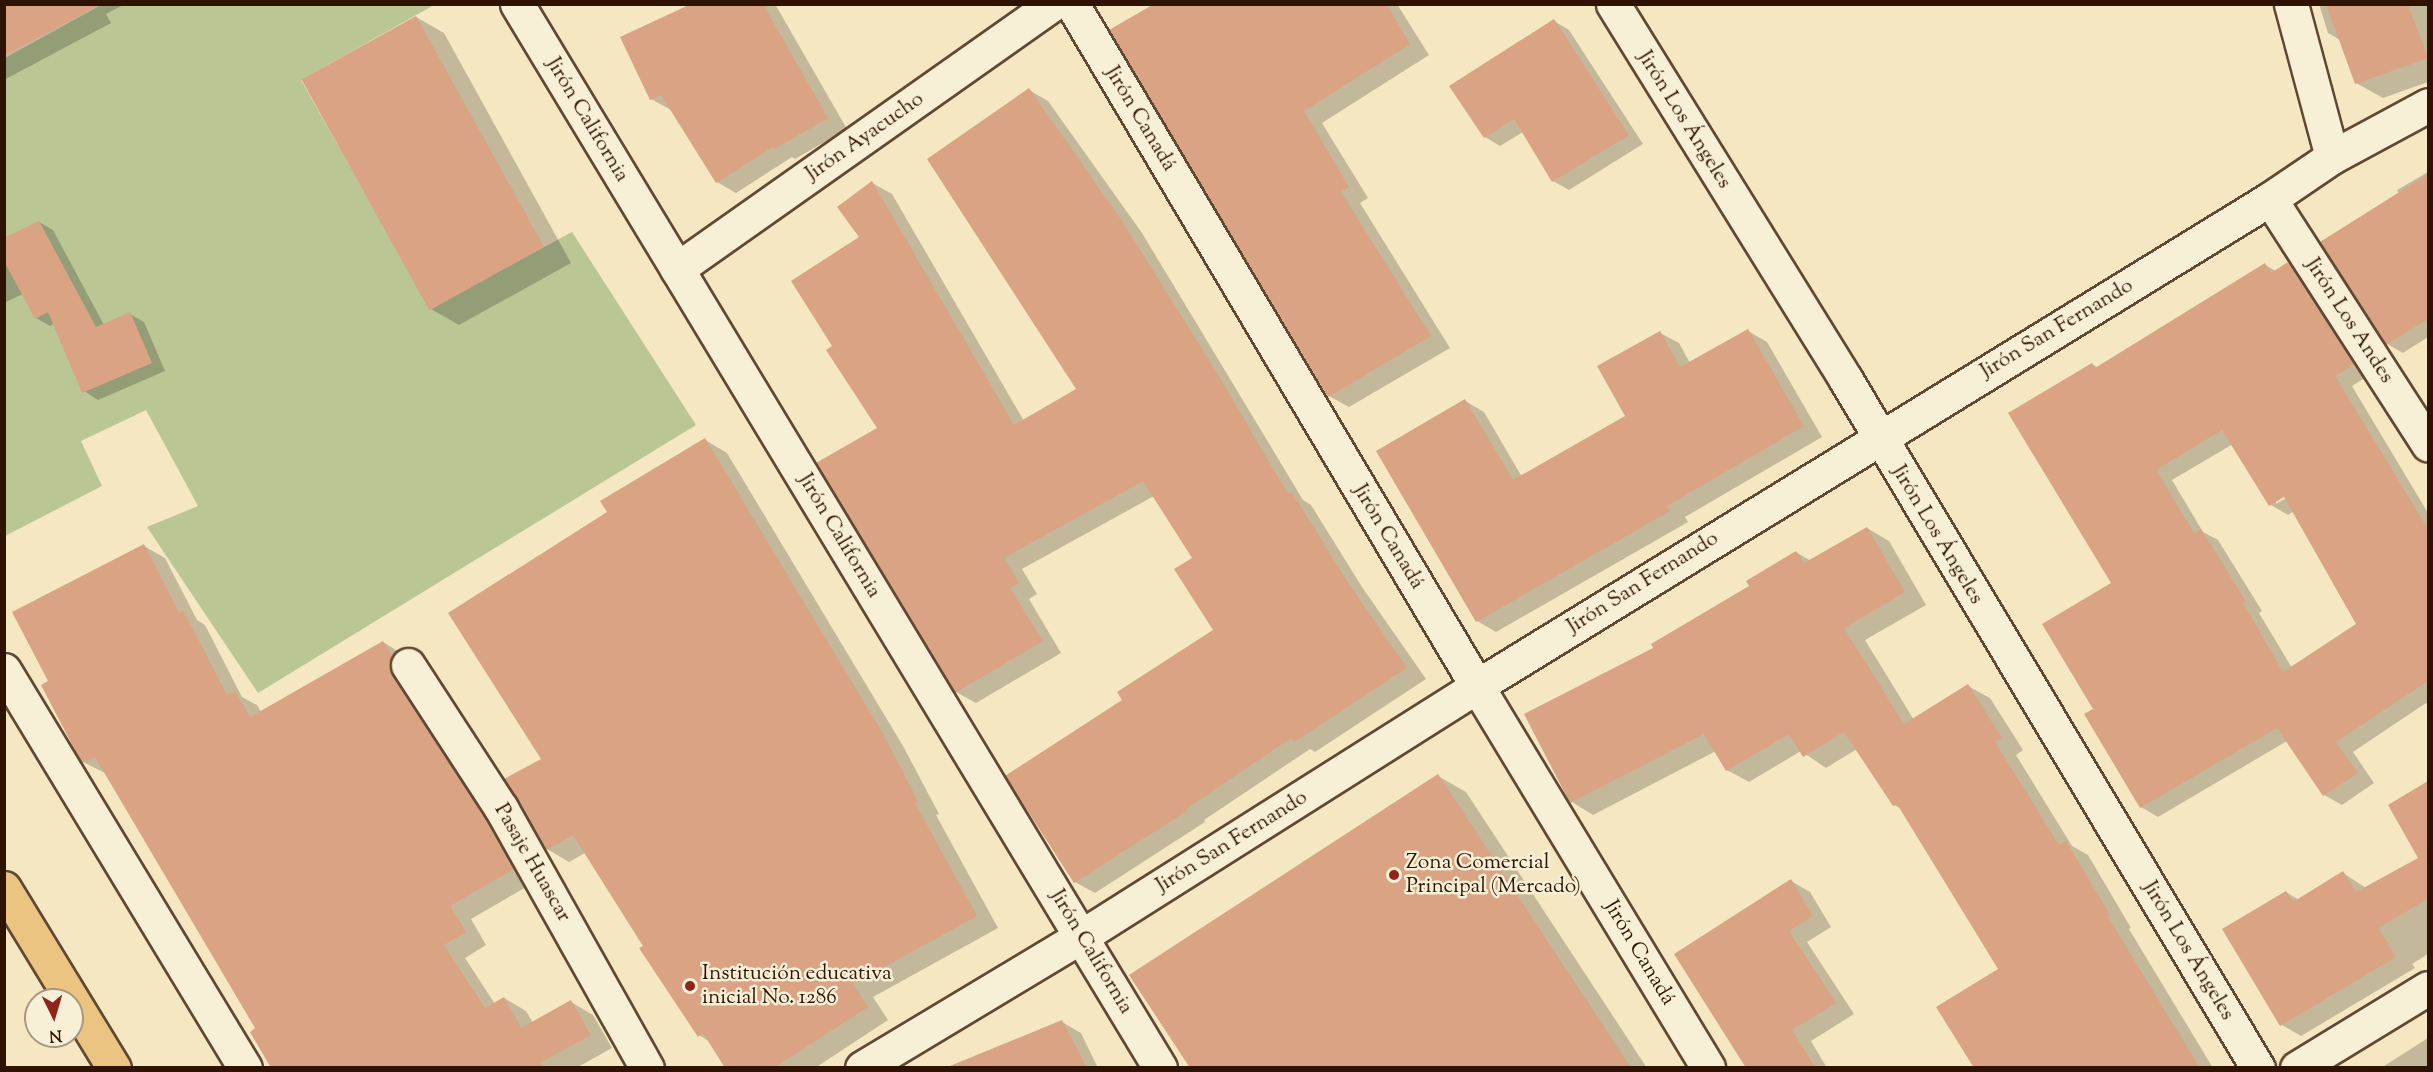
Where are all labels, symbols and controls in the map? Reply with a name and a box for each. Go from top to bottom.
street label: Jirón Los Ángeles [1631,46,1737,194]
street label: Jirón California [540,53,634,187]
street label: Jirón Canadá [1099,62,1181,176]
street label: Jirón Ayacucho [801,87,929,187]
street label: Jirón Los Andes [2299,254,2399,388]
street label: Jirón San Fernando [1976,273,2138,385]
street label: Jirón Los Ángeles [1886,461,1988,609]
street label: Jirón California [792,469,886,603]
street label: Jirón Canadá [1347,480,1429,594]
street label: Jirón San Fernando [1563,526,1723,640]
street label: Jirón San Fernando [1152,785,1312,899]
street label: Pasaje Huascar [488,799,576,927]
place label: Zona Comercial Principal (Mercado) [1406,850,1581,900]
marker: Zona Comercial Principal (Mercado) [1387,868,1401,882]
street label: Jirón Los Ángeles [2137,877,2239,1025]
street label: Jirón California [1044,885,1138,1019]
street label: Jirón Canadá [1598,896,1680,1010]
place label: Institución educativa inicial No. 1286 [702,961,892,1011]
marker: Institución educativa inicial No. 1286 [683,979,697,993]
north arrow [24,988,84,1048]
text: N [48,1022,63,1046]

